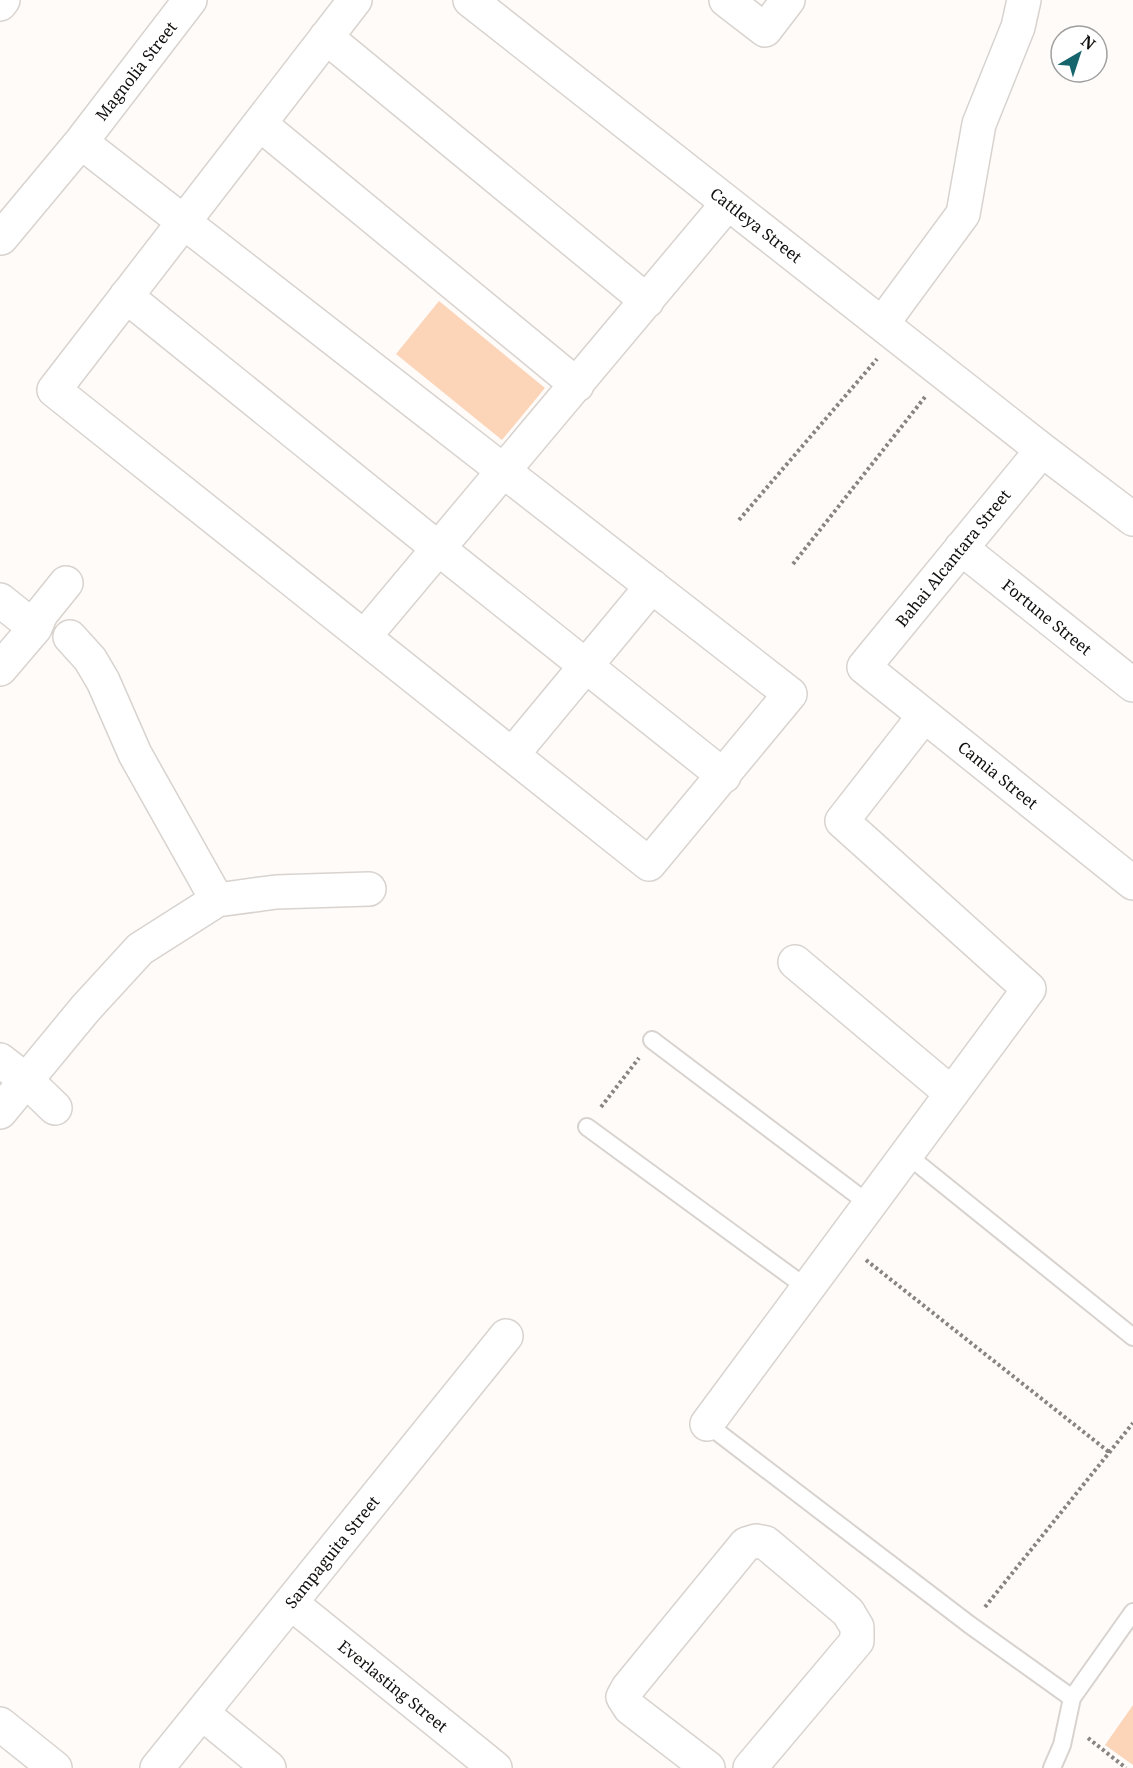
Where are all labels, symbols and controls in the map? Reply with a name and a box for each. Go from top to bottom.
street label: Magnolia Street [90,17,182,125]
north arrow [1049,24,1109,84]
text: N [1077,30,1101,55]
street label: Cattleya Street [706,182,807,268]
street label: Bahai Alcantara Street [891,484,1016,631]
street label: Fortune Street [998,574,1097,660]
street label: Camia Street [953,736,1043,814]
street label: Sampaguita Street [280,1491,385,1613]
street label: Everlasting Street [334,1635,453,1737]

